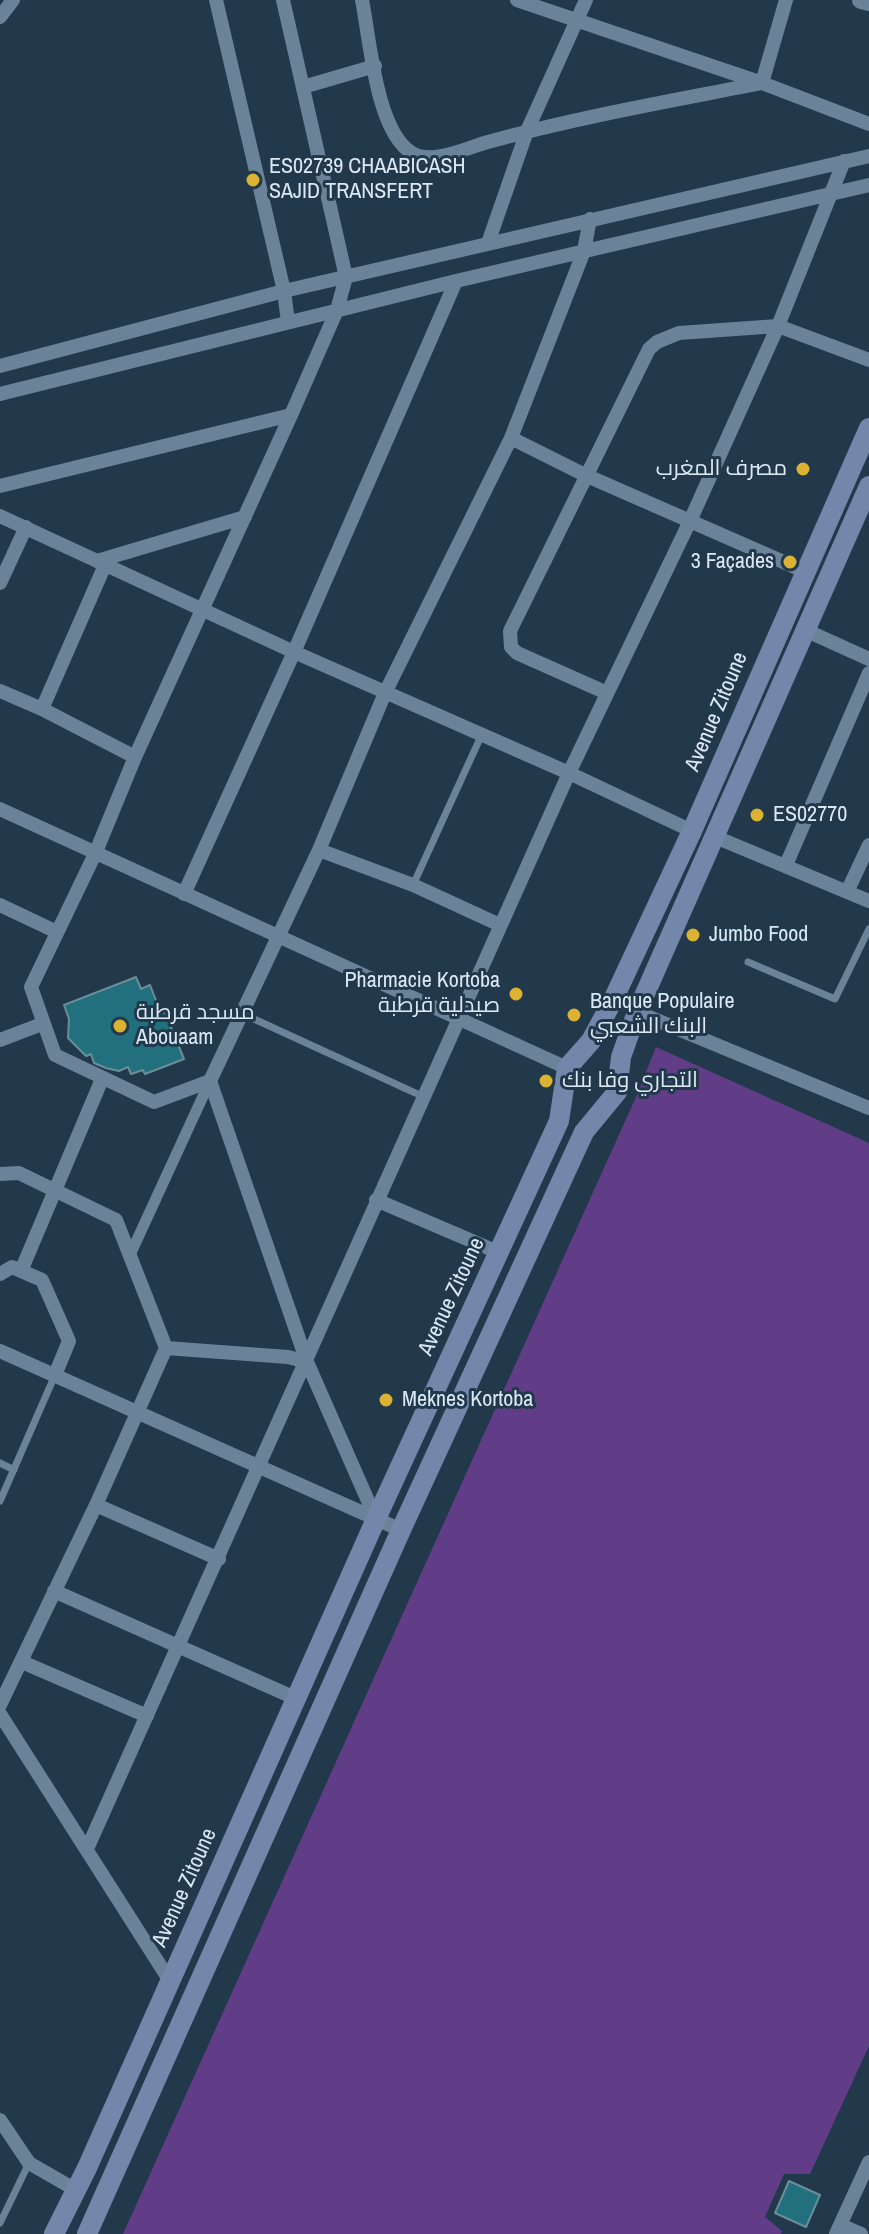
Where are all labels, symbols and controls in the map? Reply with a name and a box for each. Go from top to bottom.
place label: ES02739 CHAABICASH SAJID TRANSFERT [269,154,466,206]
marker: ES02739 CHAABICASH SAJID TRANSFERT [244,171,262,189]
place label: مصرف المغرب [656,456,787,482]
marker: مصرف المغرب [794,460,812,478]
place label: 3 Façades [691,549,774,575]
marker: 3 Façades [781,553,799,571]
street label: Avenue Zitoune [680,648,754,776]
place label: ES02770 [773,802,847,828]
marker: ES02770 [748,806,766,824]
place label: Jumbo Food [709,922,808,948]
marker: Jumbo Food [684,926,702,944]
place label: Pharmacie Kortoba صيدلية قرطبة [345,968,500,1020]
marker: Pharmacie Kortoba صيدلية قرطبة [507,985,525,1003]
place label: Banque Populaire البنك الشعبي [590,989,734,1040]
place label: مسجد قرطبة Abouaam [136,1000,255,1052]
marker: Banque Populaire البنك الشعبي [565,1006,583,1024]
marker: مسجد قرطبة Abouaam [111,1017,129,1035]
place label: التجاري وفا بنك [562,1068,698,1094]
marker: التجاري وفا بنك [537,1072,555,1090]
street label: Avenue Zitoune [413,1234,491,1360]
place label: Meknes Kortoba [402,1387,533,1413]
marker: Meknes Kortoba [377,1391,395,1409]
street label: Avenue Zitoune [147,1825,223,1951]

